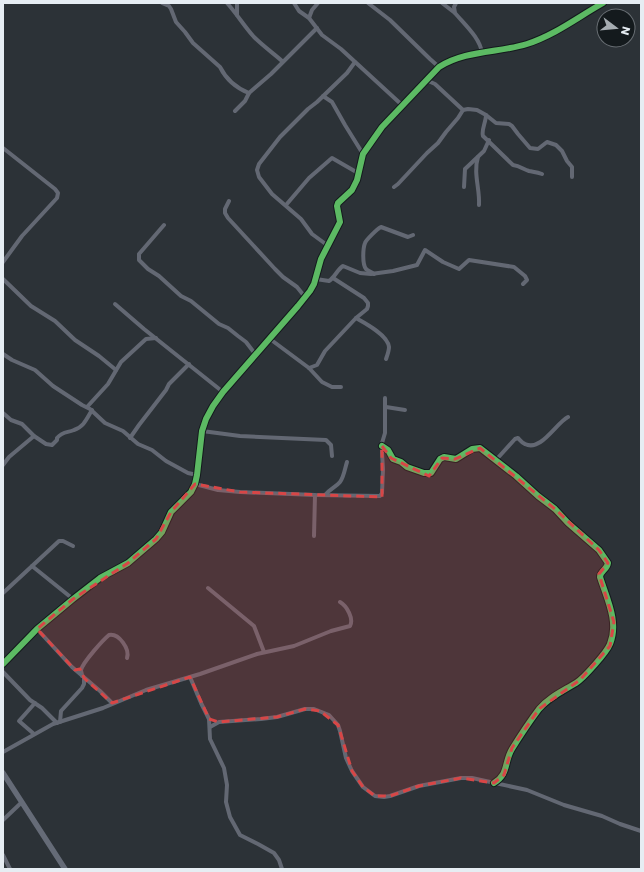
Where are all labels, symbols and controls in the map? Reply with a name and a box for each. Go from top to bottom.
north arrow [596,8,636,48]
text: N [617,25,634,37]

